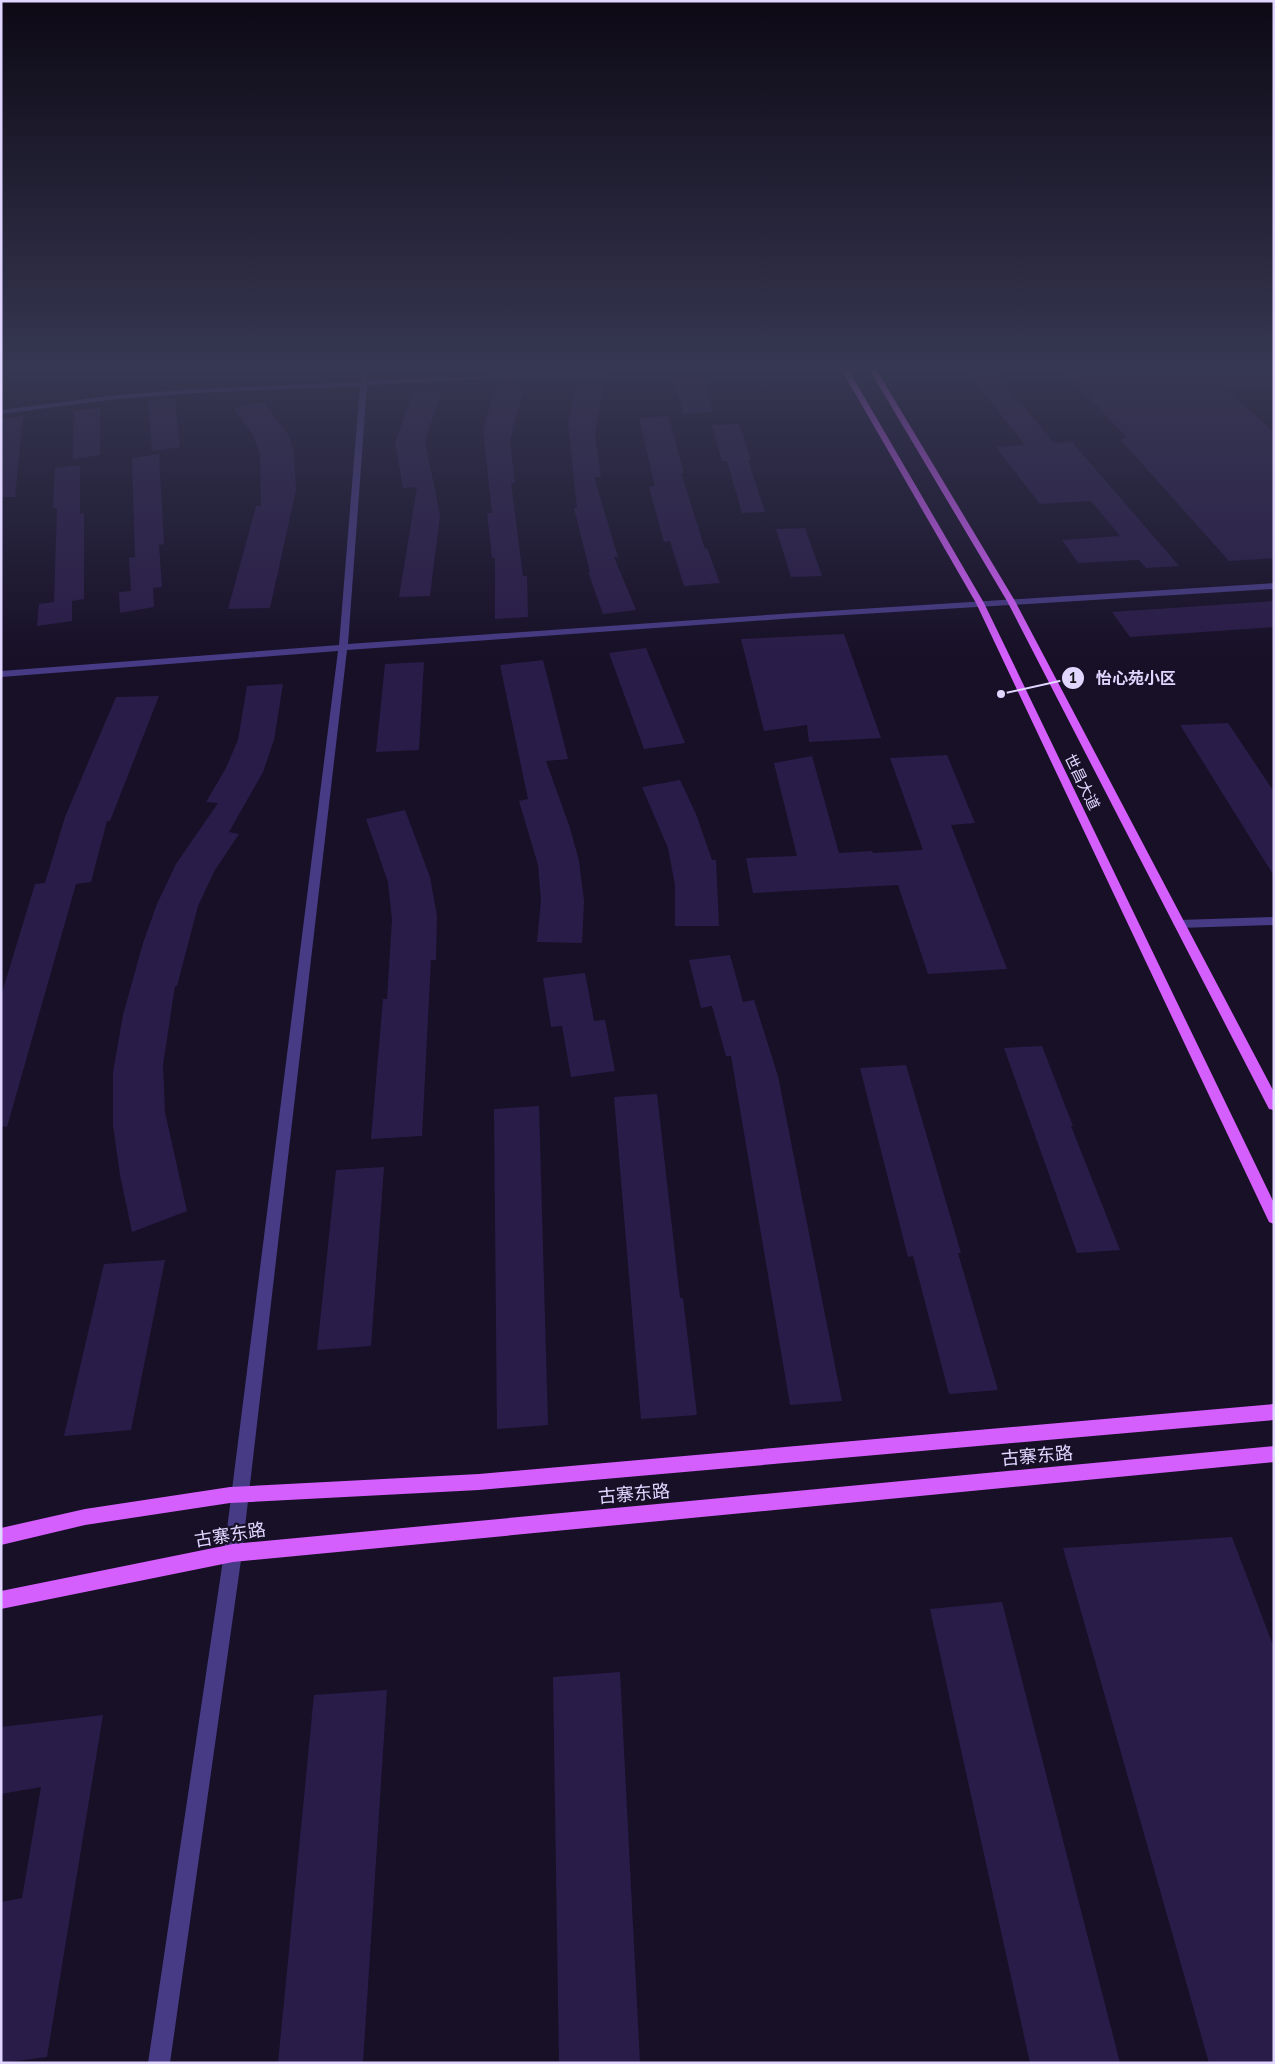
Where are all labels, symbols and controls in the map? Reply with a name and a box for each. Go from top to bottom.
callout: 怡心苑小区 [1061,662,1186,693]
text: 1 [1069,668,1077,687]
text: 怡心苑小区 [1096,668,1176,688]
street label: 世昌大道 [1061,751,1104,813]
street label: 古寨东路 [1000,1441,1074,1470]
street label: 古寨东路 [597,1479,671,1508]
street label: 古寨东路 [193,1518,267,1551]

